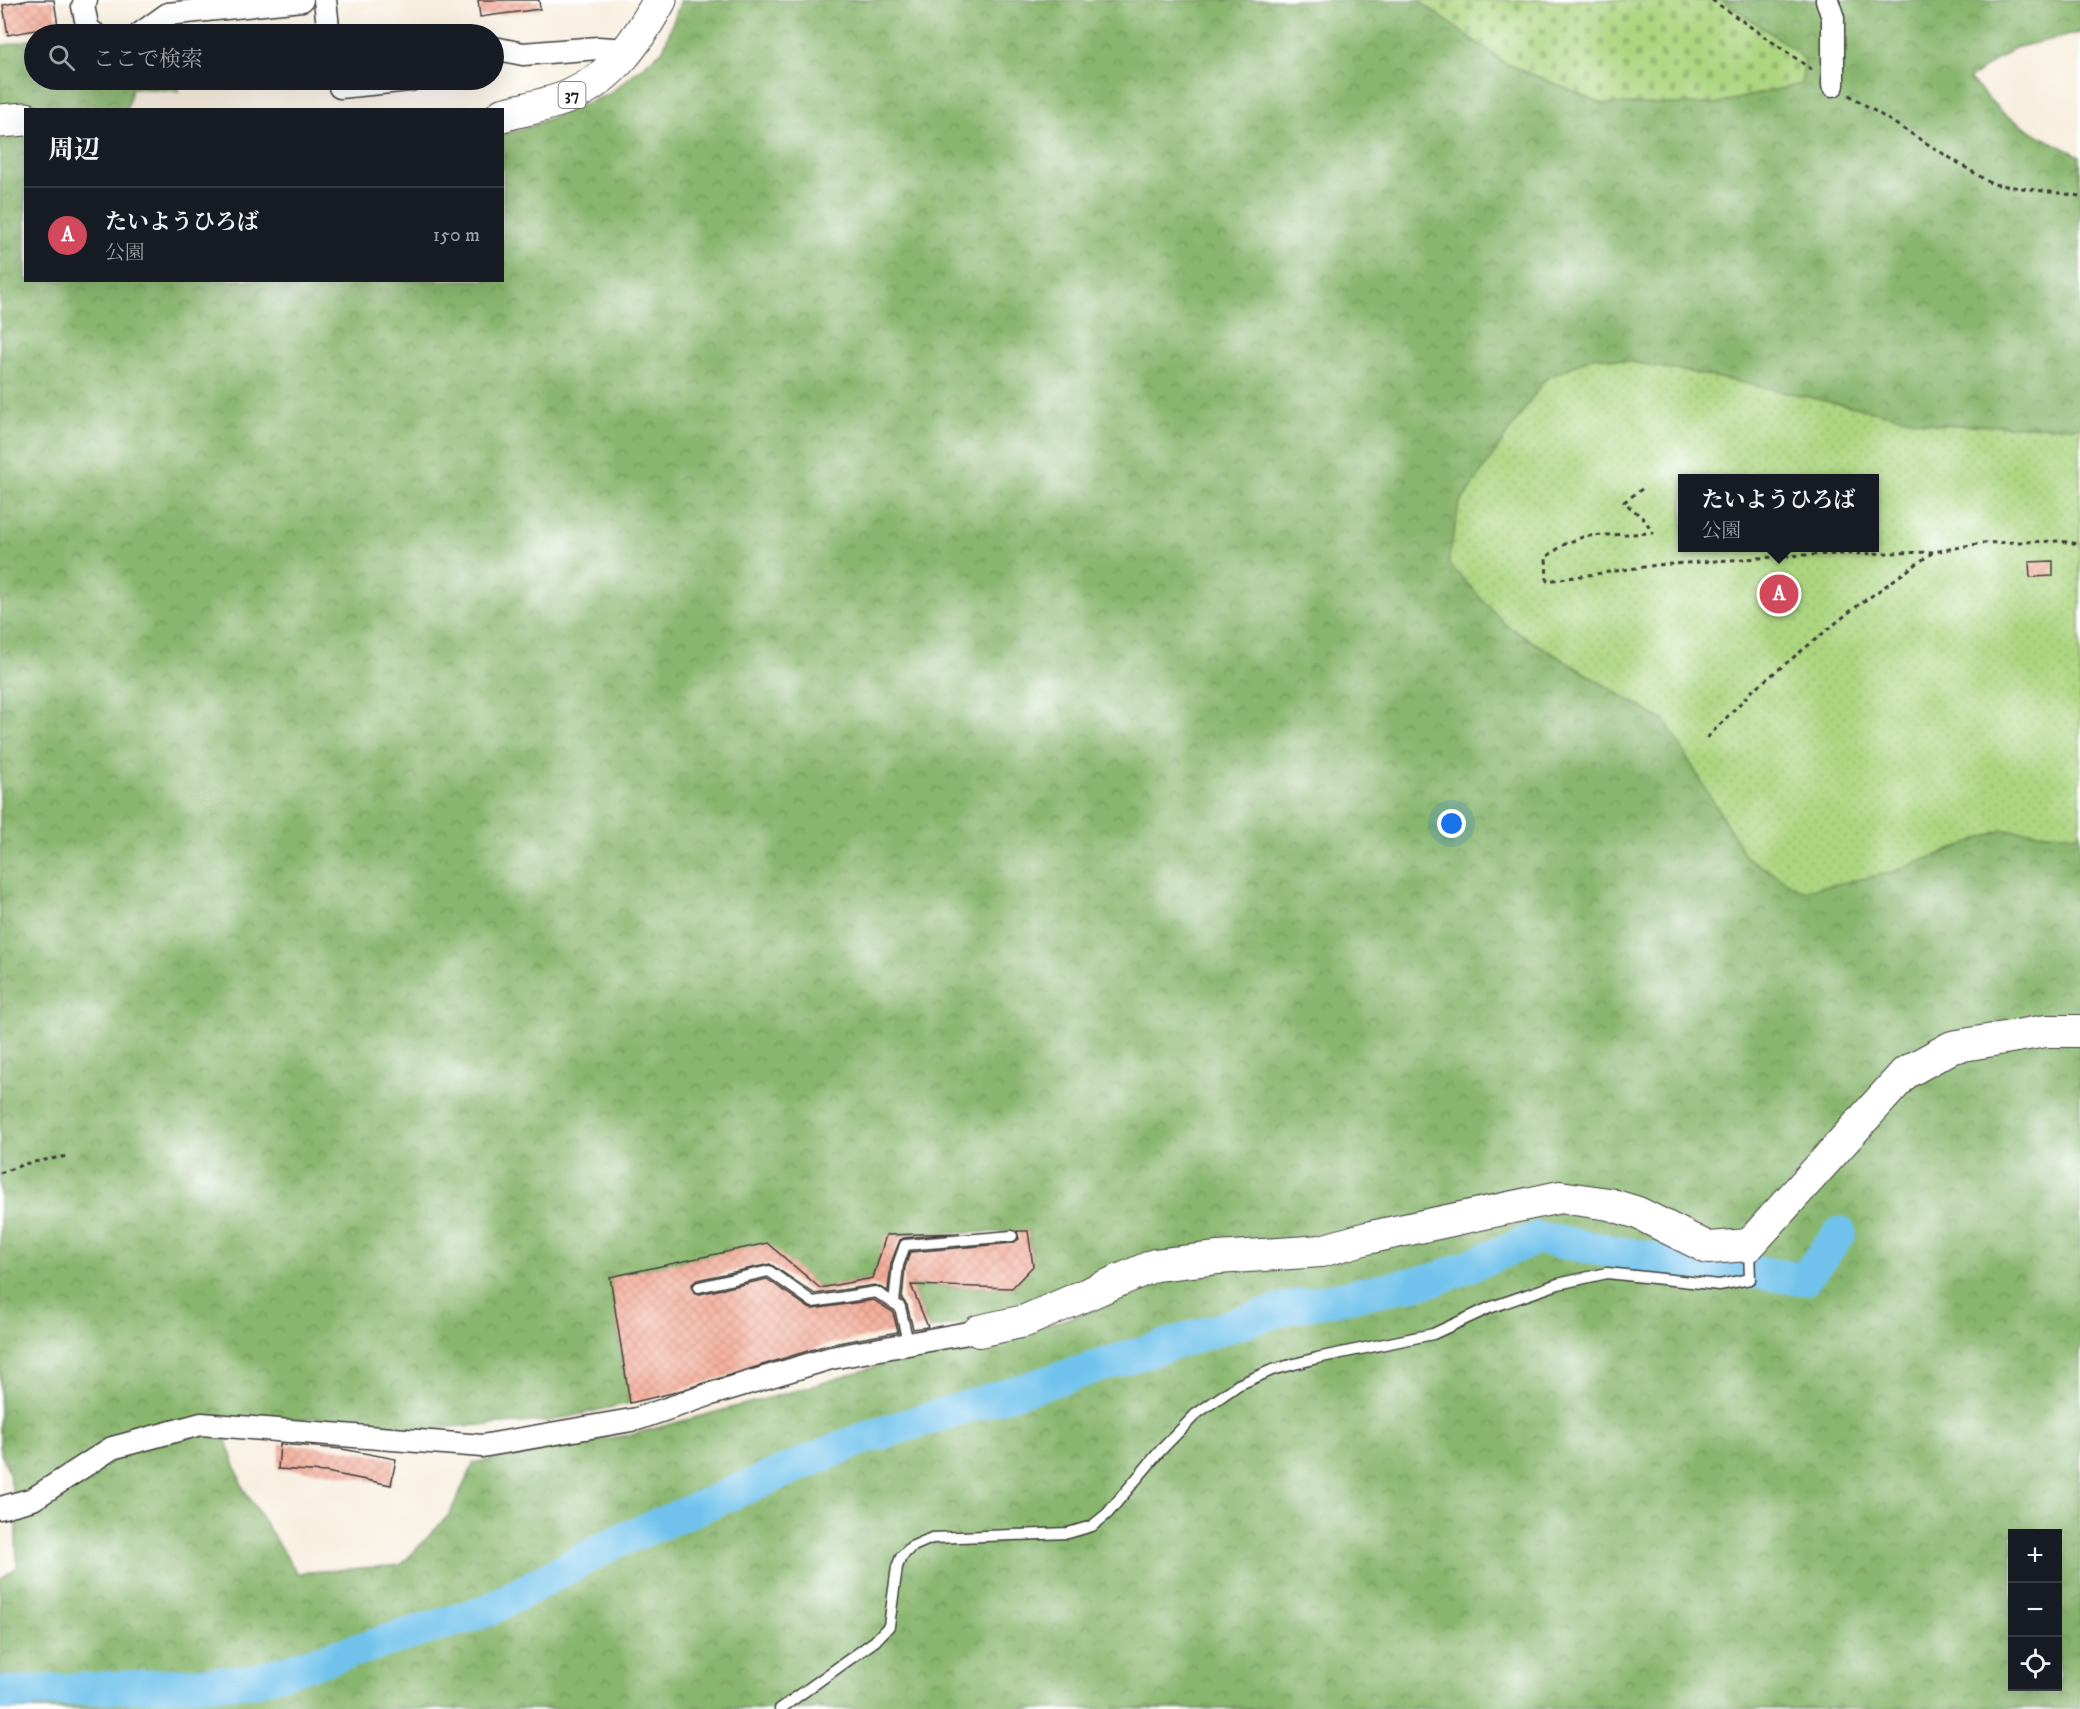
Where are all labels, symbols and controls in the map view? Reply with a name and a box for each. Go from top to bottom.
search box [24,24,504,90]
icon: search [45,41,78,74]
text: ここで検索 [93,46,203,73]
road number: 37 [558,82,586,108]
text: 周辺 [48,134,100,167]
text: たいようひろば [105,209,259,236]
text: A [61,223,74,248]
text: 150 m [433,223,480,248]
text: 公園 [105,241,145,266]
popup [1678,474,1879,552]
text: たいようひろば [1701,487,1856,514]
text: 公園 [1701,519,1741,544]
pin: A [1760,572,1798,616]
your location [1437,809,1466,838]
map controls [2008,1529,2062,1691]
button: + [2008,1529,2062,1583]
button: − [2008,1583,2062,1637]
button: locate [2008,1637,2062,1691]

